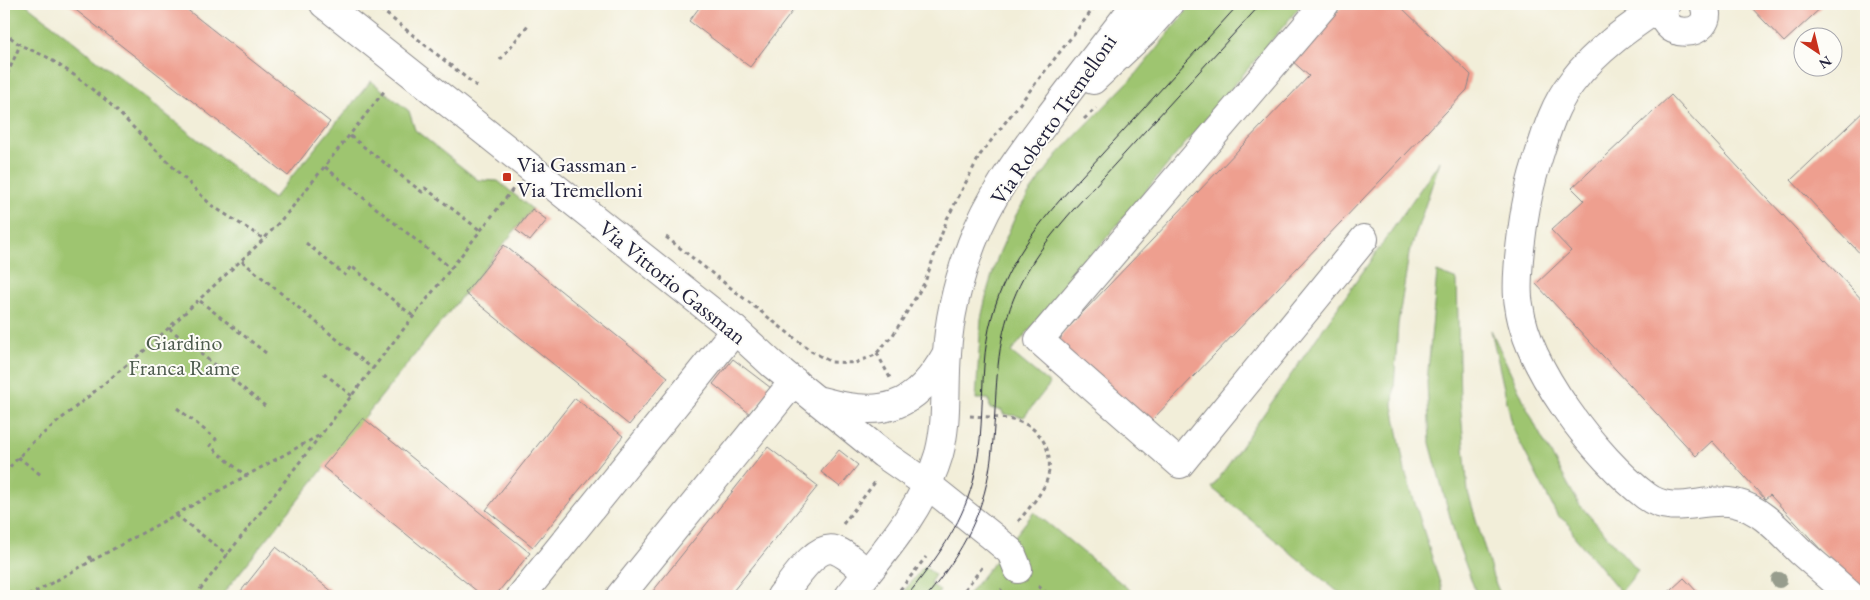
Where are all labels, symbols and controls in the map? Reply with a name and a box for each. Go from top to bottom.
street label: Via Roberto Tremelloni [984,28,1123,210]
north arrow [1792,28,1842,78]
text: N [1815,52,1835,74]
place label: Via Gassman - Via Tremelloni [517,150,643,204]
marker: Via Gassman - Via Tremelloni [501,171,513,183]
street label: Via Vittorio Gassman [593,214,753,351]
park label: Giardino Franca Rame [129,328,240,382]

